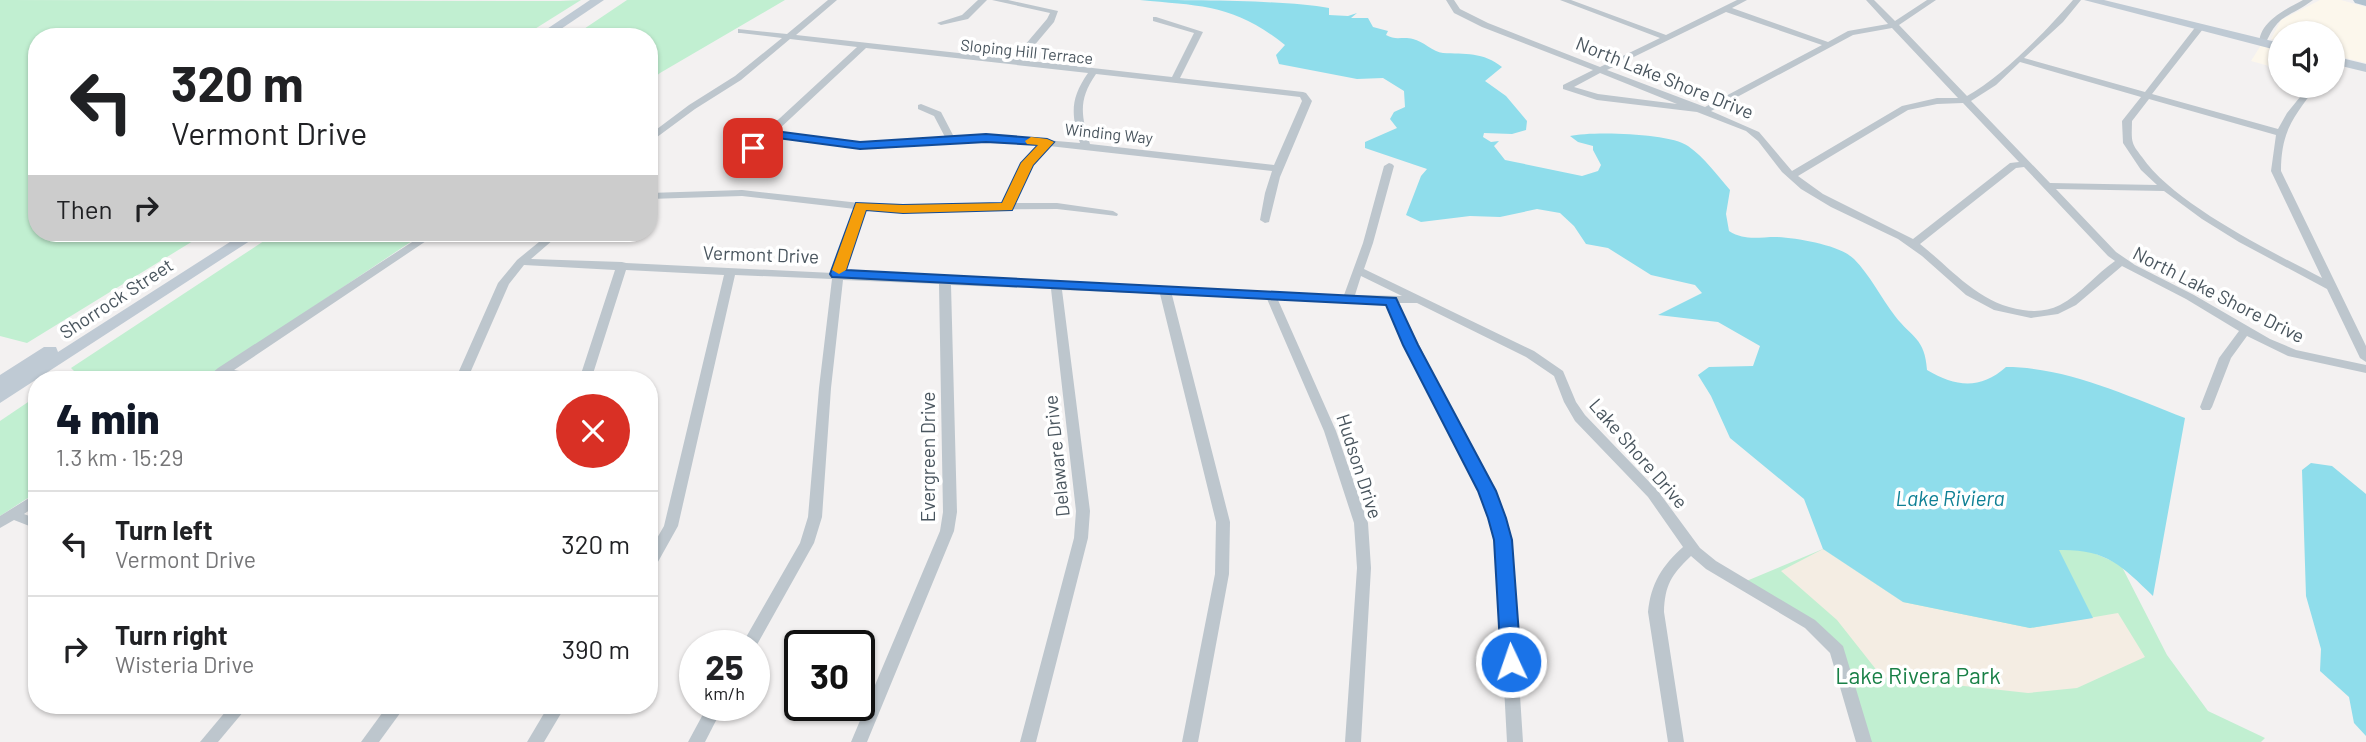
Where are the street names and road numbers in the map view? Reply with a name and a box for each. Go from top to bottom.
street label: North Lake Shore Drive [1573,31,1757,123]
street label: Sloping Hill Terrace [960,35,1094,67]
street label: Winding Way [1064,119,1155,147]
street label: Vermont Drive [702,240,820,268]
street label: North Lake Shore Drive [2129,241,2309,347]
street label: Shorrock Street [55,253,177,343]
street label: Evergreen Drive [916,392,939,522]
street label: Lake Shore Drive [1585,393,1693,513]
street label: Delaware Drive [1038,394,1074,518]
street label: Hudson Drive [1332,411,1388,521]

